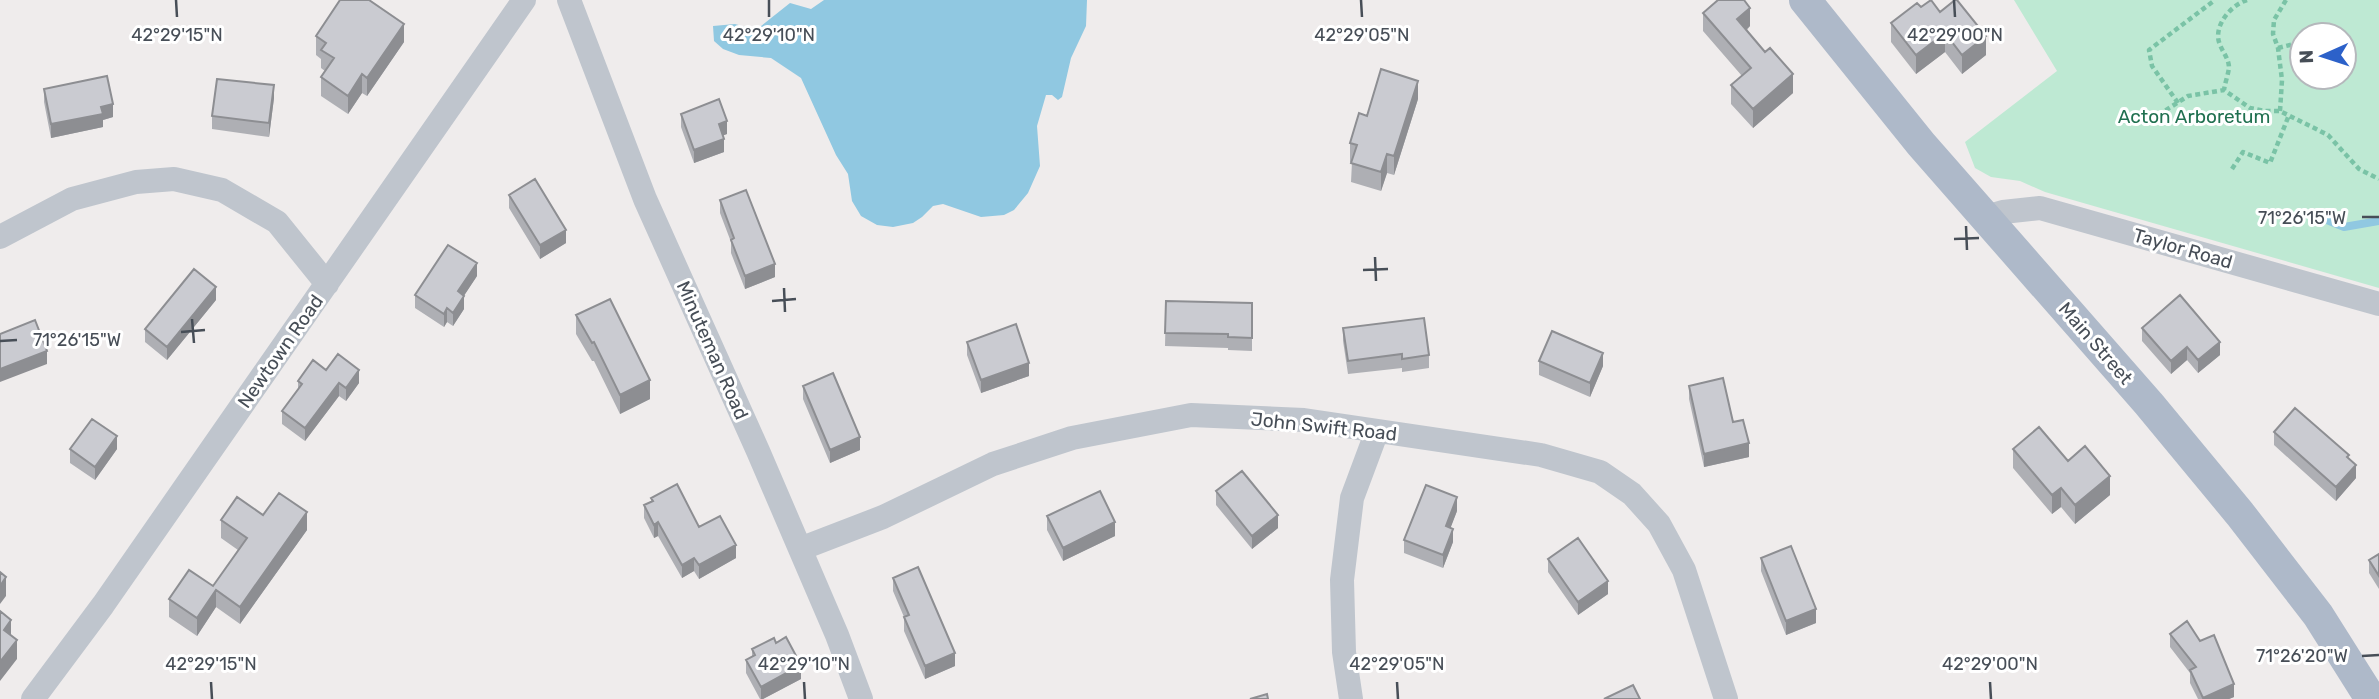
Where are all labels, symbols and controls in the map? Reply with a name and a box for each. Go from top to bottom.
north arrow [2288,21,2358,91]
text: 42°29'15"N [131,24,223,46]
text: 42°29'10"N [723,24,815,46]
text: 42°29'05"N [1314,24,1410,46]
text: 42°29'00"N [1907,24,2003,46]
text: N [2295,49,2318,64]
park label: Acton Arboretum [2118,105,2270,128]
text: 71°26'15"W [2258,207,2346,229]
street label: Taylor Road [2131,223,2235,274]
street label: Minuteman Road [672,277,753,423]
street label: Newtown Road [233,290,328,412]
street label: Main Street [2054,298,2138,390]
text: 71°26'15"W [33,329,121,351]
street label: John Swift Road [1250,407,1398,446]
text: 71°26'20"W [2256,645,2348,667]
text: 42°29'15"N [165,653,257,675]
text: 42°29'10"N [758,653,850,675]
text: 42°29'05"N [1349,653,1445,675]
text: 42°29'00"N [1942,653,2038,675]

